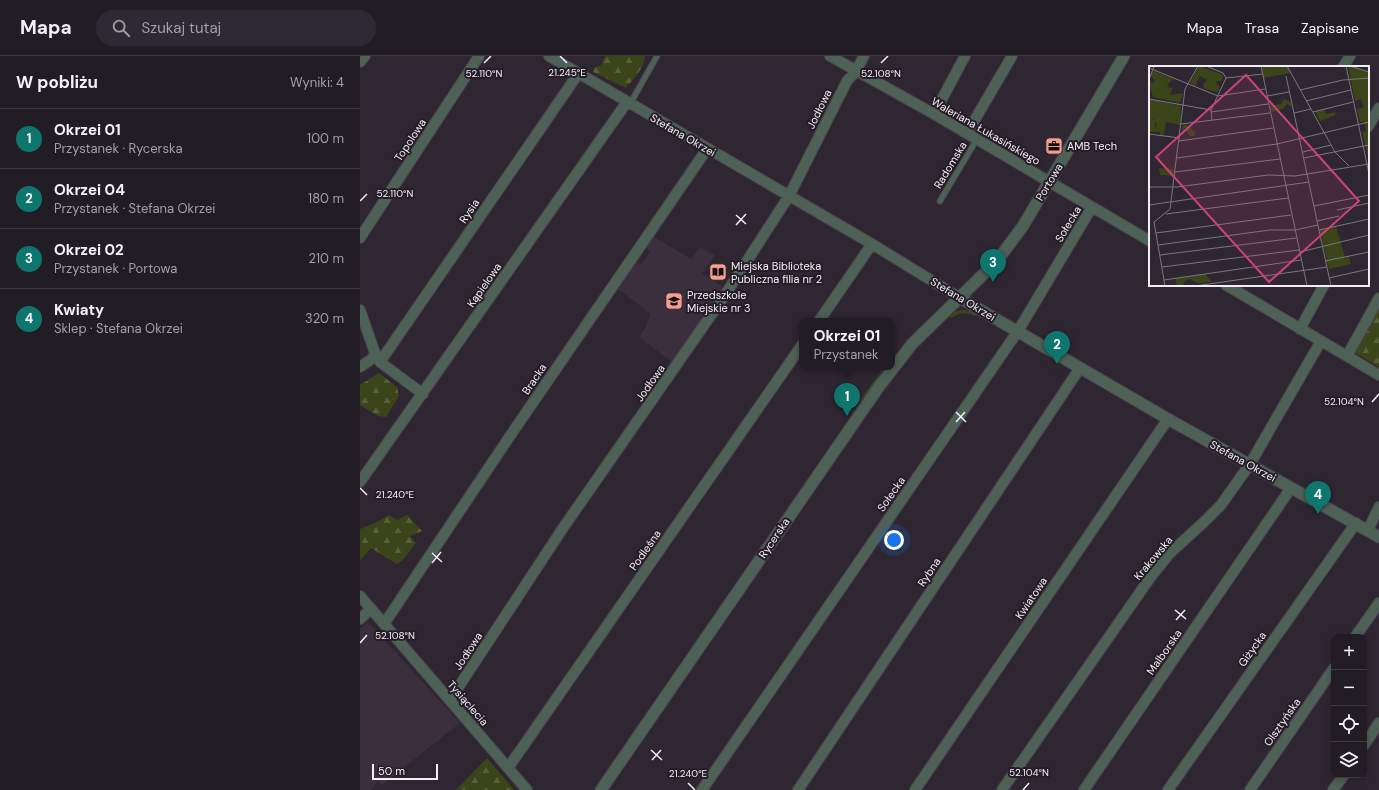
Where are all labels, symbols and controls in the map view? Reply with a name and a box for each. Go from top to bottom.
search box [96,10,376,46]
text: Mapa [20,15,72,40]
icon: search [110,17,132,39]
text: Szukaj tutaj [142,18,221,38]
text: Mapa [1187,19,1223,37]
text: Trasa [1245,19,1279,37]
text: Zapisane [1301,19,1359,37]
text: 21.245°E [548,66,586,79]
inset map [1149,66,1369,286]
text: 52.110°N [466,67,503,80]
text: 52.108°N [861,67,901,80]
text: W pobliżu [16,71,98,93]
text: Wyniki: 4 [290,74,344,91]
street label: Jodłowa [803,87,835,131]
street label: Waleriana Łukasińskiego [929,94,1043,168]
street label: Stefana Okrzei [648,111,718,159]
street label: Topolowa [391,116,429,164]
text: Okrzei 01 [54,120,121,140]
text: 1 [27,130,31,147]
text: 100 m [307,130,344,147]
office icon: AMB Tech [1044,136,1064,156]
street label: Radomska [930,139,970,191]
place label: AMB Tech [1067,139,1117,153]
text: Przystanek · Rycerska [54,140,183,157]
street label: Portowa [1032,161,1066,203]
text: Okrzei 04 [54,180,125,200]
text: 52.110°N [377,187,414,200]
text: 2 [25,190,33,207]
text: 180 m [308,190,344,207]
street label: Rysia [456,196,482,226]
text: Przystanek · Stefana Okrzei [54,200,215,217]
street label: Sołecka [1052,203,1084,245]
text: Okrzei 02 [54,240,124,260]
pin: 3 [980,249,1006,282]
text: 3 [25,250,33,267]
text: 210 m [309,250,344,267]
place label: Miejska Biblioteka Publiczna filia nr 2 [731,259,822,286]
text: Przystanek · Portowa [54,260,177,277]
street label: Kąpielowa [464,260,504,310]
library icon: Miejska Biblioteka Publiczna filia nr 2 [708,262,728,282]
street label: Stefana Okrzei [928,274,998,324]
place label: Przedszkole Miejskie nr 3 [687,288,751,315]
school or university icon: Przedszkole Miejskie nr 3 [664,291,684,311]
text: Kwiaty [54,300,104,320]
text: 4 [25,310,33,327]
text: 320 m [305,310,344,327]
popup [799,318,895,370]
text: Sklep · Stefana Okrzei [54,320,183,337]
text: Okrzei 01 [814,326,880,346]
pin: 2 [1044,331,1070,364]
text: Przystanek [814,346,879,363]
street label: Bracka [519,361,549,397]
street label: Jodłowa [632,362,668,404]
pin: 1 [834,383,860,416]
text: 52.104°N [1324,395,1364,408]
street label: Stefana Okrzei [1207,437,1279,485]
street label: Sołecka [874,474,908,514]
pin: 4 [1305,481,1331,514]
text: 21.240°E [376,488,415,501]
street label: Rycerska [755,515,793,561]
street label: Podleśna [626,527,664,573]
your location [884,530,904,550]
street label: Krakowska [1130,533,1176,583]
street label: Rybna [914,555,944,589]
street label: Kwiatowa [1012,574,1050,622]
street label: Malborska [1143,627,1185,677]
text: 52.108°N [375,629,415,642]
street label: Jodłowa [451,629,485,673]
street label: Giżycka [1235,629,1269,669]
map controls [1331,634,1367,778]
button: + [1331,634,1367,670]
button: − [1331,670,1367,706]
street label: Tysiąclecia [445,677,491,729]
street label: Olsztyńska [1260,695,1304,749]
button: locate [1331,706,1367,742]
button: layers [1331,742,1367,778]
scale bar [372,762,438,781]
text: 50 m [378,764,405,778]
text: 52.104°N [1009,766,1049,779]
text: 21.240°E [669,767,708,780]

